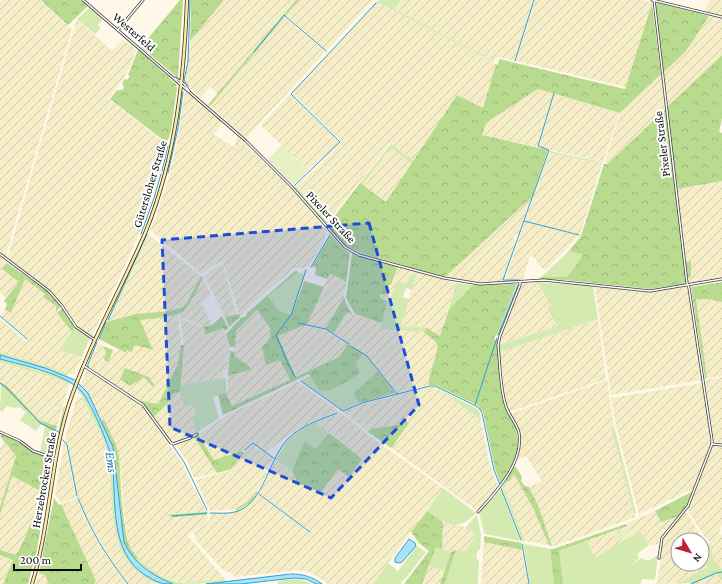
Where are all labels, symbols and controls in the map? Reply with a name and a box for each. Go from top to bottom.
street label: Westerfeld [110,10,159,55]
street label: Pixeler Straße [651,110,673,178]
street label: Gütersloher Straße [130,139,170,229]
street label: Pixeler Straße [303,188,359,246]
street label: Herzebrocker Straße [29,431,59,529]
water label: Ems [103,451,120,473]
north arrow [670,532,710,572]
scale bar [14,546,81,572]
text: N [691,552,705,565]
text: 200 m [20,553,52,567]

